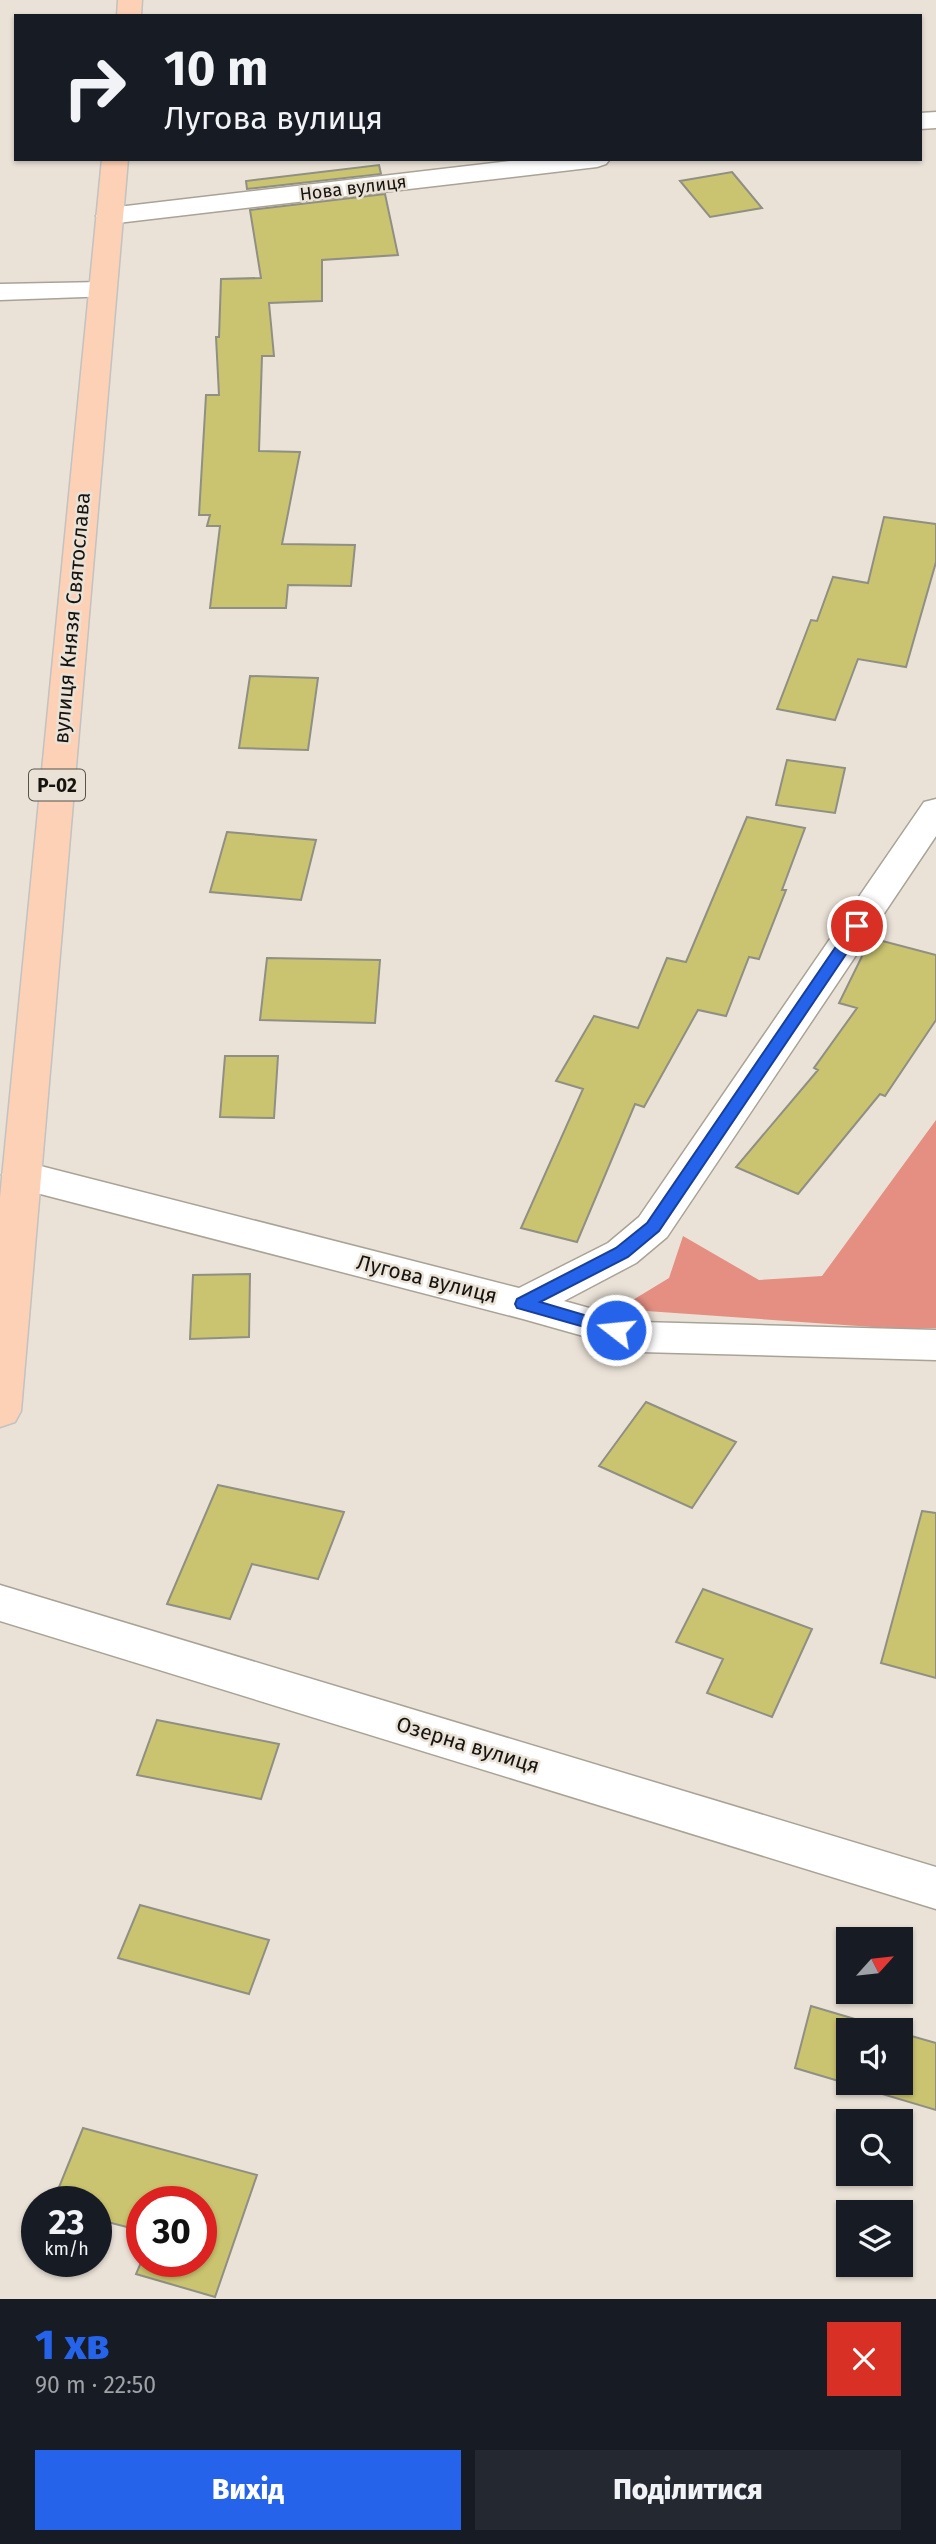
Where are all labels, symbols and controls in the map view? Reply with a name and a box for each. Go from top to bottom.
text: 10 m [164,39,268,98]
icon: right [49,42,140,133]
text: Лугова вулиця [164,99,383,137]
street label: Нова вулиця [298,171,408,205]
street label: вулиця Князя Святослава [48,491,96,745]
road number: Р-02 [29,770,85,800]
pin [827,896,887,956]
icon: arrive [838,907,876,945]
street label: Лугова вулиця [354,1249,500,1309]
position arrow [579,1293,653,1367]
street label: Озерна вулиця [393,1711,543,1779]
north arrow [836,1927,914,2004]
map controls [836,1927,913,2277]
button: sound [836,2018,913,2095]
button: search [836,2109,913,2186]
speed limit sign: 30 [126,2186,217,2277]
button: layers [836,2200,913,2277]
text: 23 [48,2201,85,2243]
text: km/h [44,2238,89,2260]
text: 1 хв [35,2320,110,2370]
button: close [827,2322,901,2396]
text: 90 m · 22:50 [35,2371,156,2399]
button: Вихід [35,2450,461,2530]
button: Поділитися [475,2450,901,2530]

